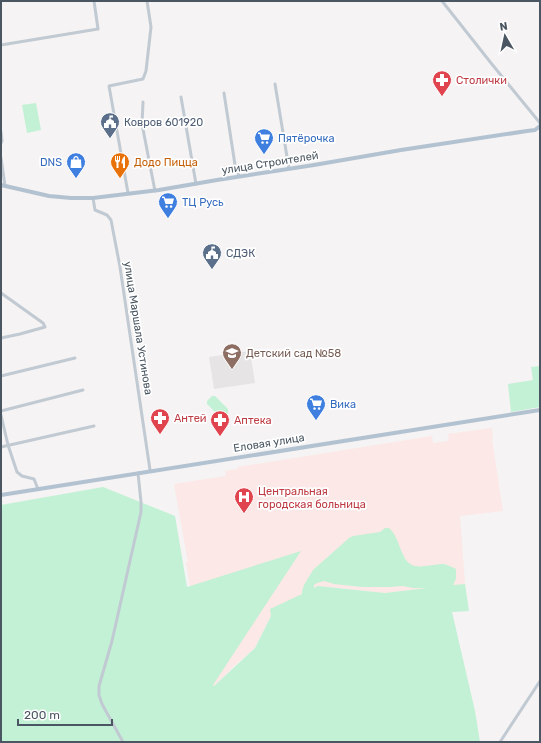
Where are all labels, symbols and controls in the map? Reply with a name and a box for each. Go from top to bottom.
north arrow [485,16,525,56]
text: N [499,20,509,34]
pharmacy icon: Столички [431,69,453,97]
place label: Столички [456,74,507,87]
public building icon: Ковров 601920 [99,111,121,139]
place label: Ковров 601920 [124,116,203,129]
supermarket icon: Пятёрочка [253,127,275,155]
place label: Пятёрочка [278,132,335,145]
street label: улица Строителей [221,149,319,177]
shop icon: DNS [65,151,87,179]
restaurant icon: Додо Пицца [109,151,131,179]
place label: DNS [40,156,62,169]
place label: Додо Пицца [134,156,198,169]
supermarket icon: ТЦ Русь [157,191,179,219]
place label: ТЦ Русь [182,196,224,209]
public building icon: СДЭК [201,242,223,270]
place label: СДЭК [226,247,255,260]
street label: улица Маршала Устинова [121,260,155,396]
school or university icon: Детский сад №58 [221,342,243,370]
place label: Детский сад №58 [246,347,341,360]
supermarket icon: Вика [305,393,327,421]
place label: Вика [330,398,356,411]
pharmacy icon: Антей [149,407,171,435]
pharmacy icon: Аптека [209,409,231,437]
place label: Антей [174,412,207,425]
place label: Аптека [234,414,272,427]
street label: Еловая улица [232,431,306,455]
place label: Центральная городская больница [258,485,366,511]
hospital icon: Центральная городская больница [233,486,255,514]
scale bar [18,701,112,727]
text: 200 m [24,708,60,722]

